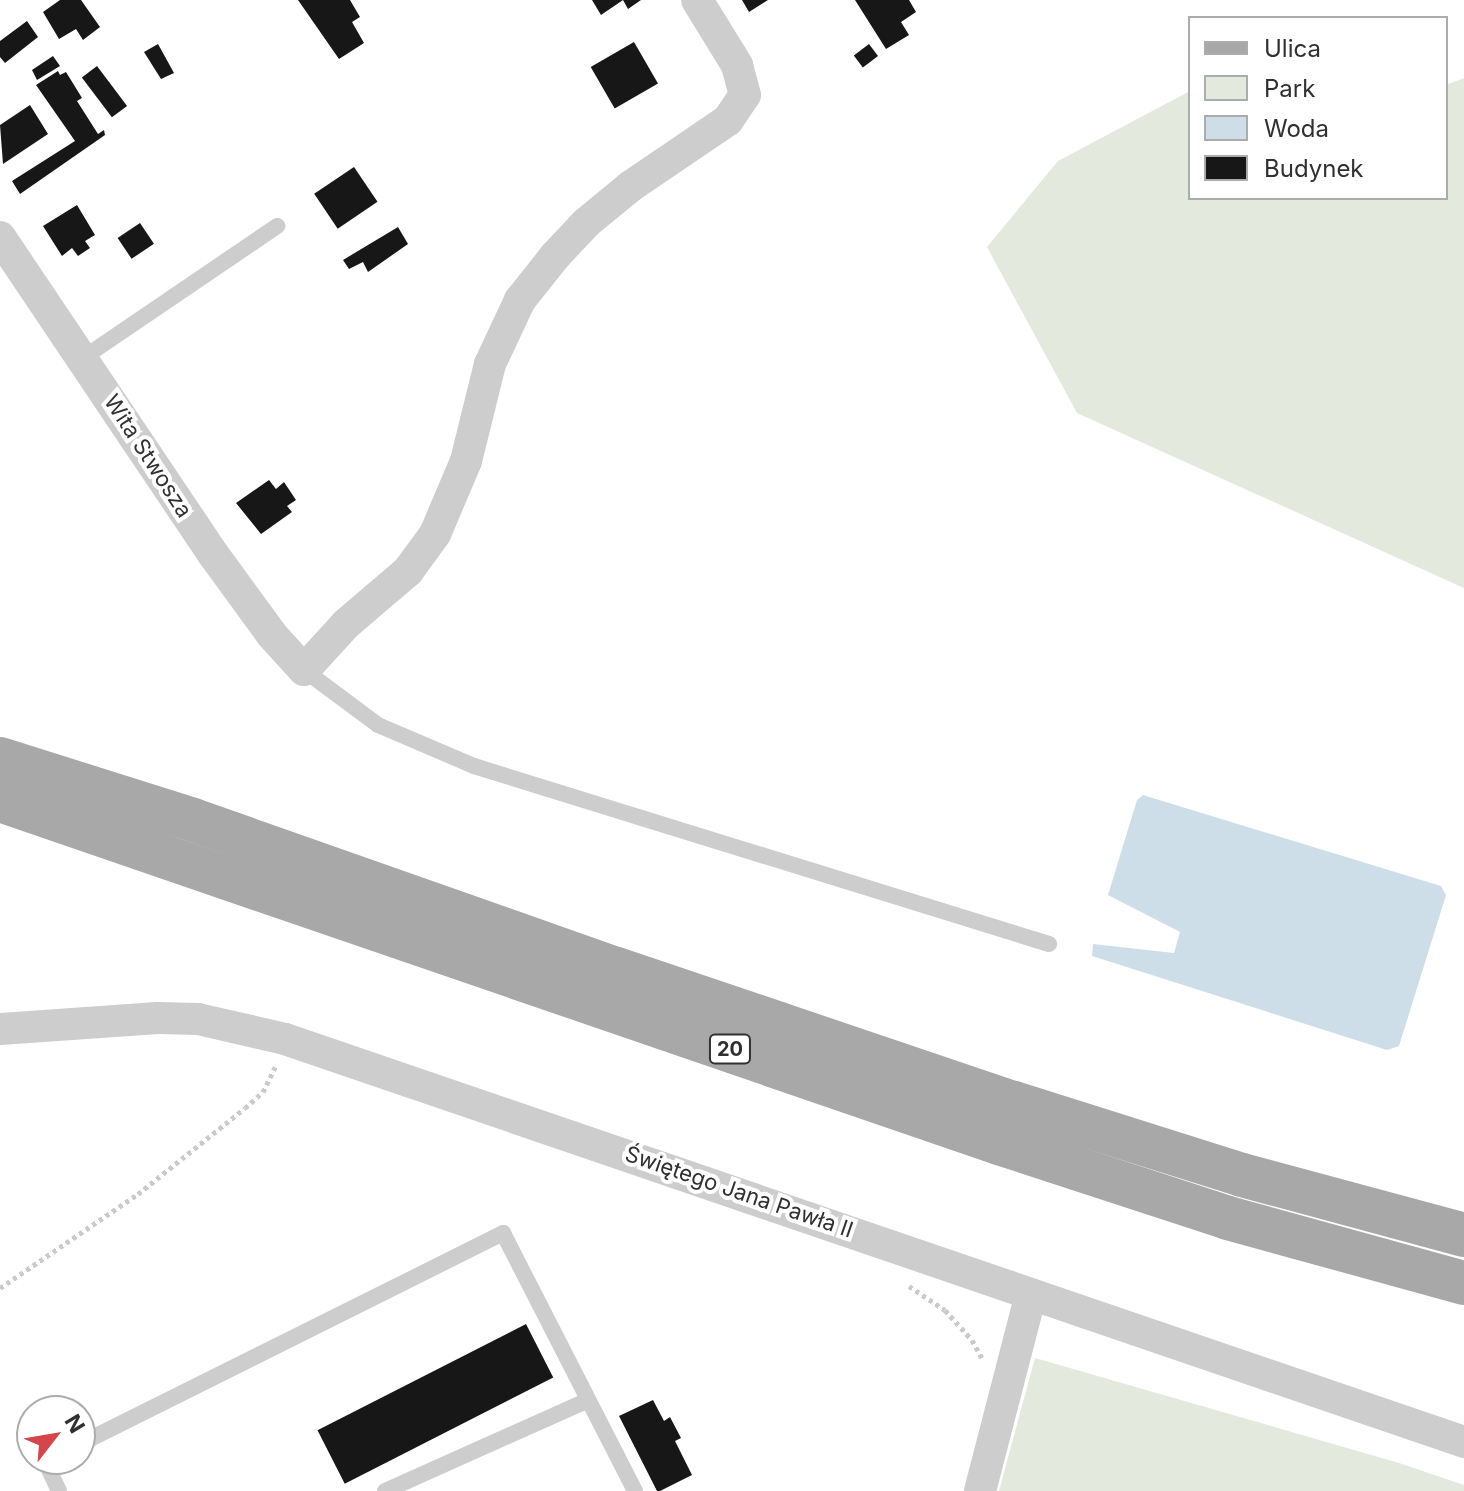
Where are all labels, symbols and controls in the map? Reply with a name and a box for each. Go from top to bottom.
legend [1188,16,1448,200]
text: Ulica [1264,34,1321,63]
text: Park [1264,74,1315,103]
text: Woda [1264,114,1329,143]
text: Budynek [1264,154,1364,183]
street label: Wita Stwosza [98,390,198,522]
road number: 20 [708,1033,752,1065]
street label: Świętego Jana Pawła II [621,1141,857,1243]
north arrow [16,1395,96,1475]
text: N [59,1410,90,1438]

